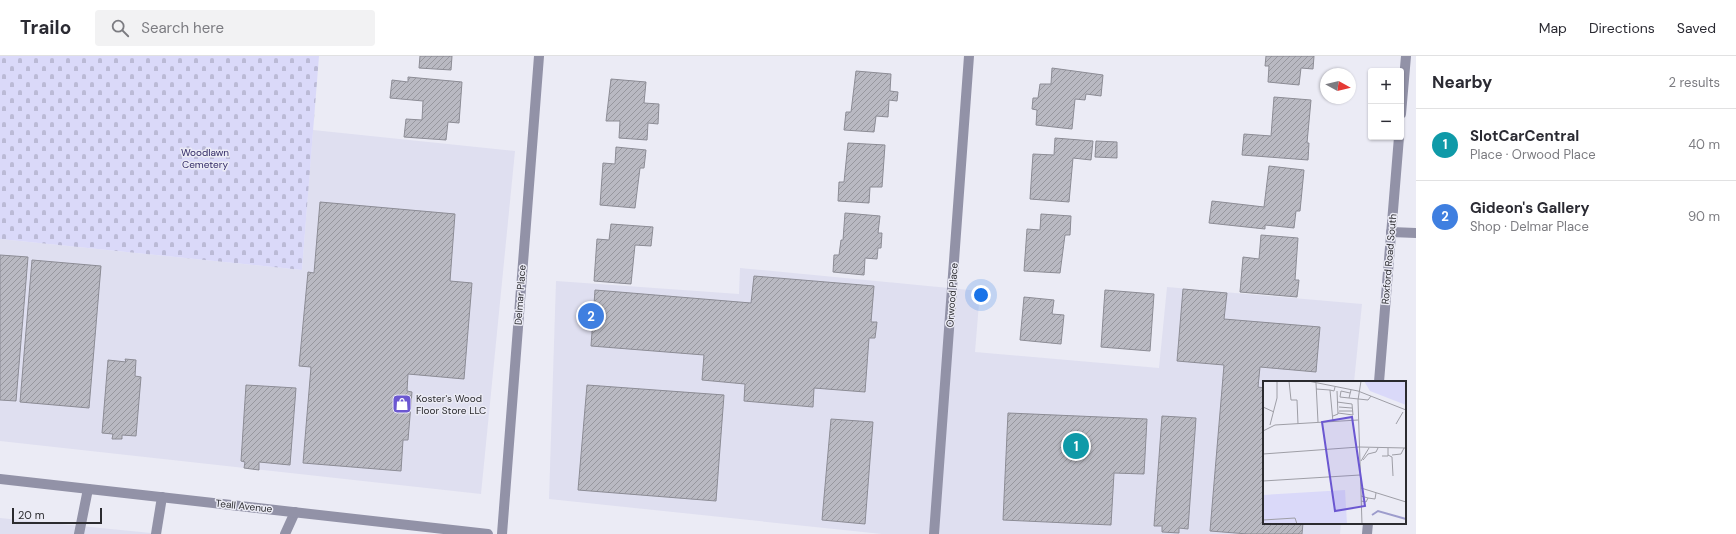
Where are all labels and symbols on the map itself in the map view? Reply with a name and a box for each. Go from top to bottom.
north arrow [1320,68,1356,104]
park label: Woodlawn Cemetery [181,146,229,171]
street label: Roxford Road South [1379,213,1399,305]
street label: Orwood Place [943,262,961,328]
street label: Delmar Place [511,264,529,326]
your location [971,285,991,305]
pin: 2 [578,301,604,331]
inset map [1263,381,1406,524]
place label: Koster's Wood Floor Store LLC [416,392,486,417]
shop icon: Koster's Wood Floor Store LLC [391,393,413,415]
pin: 1 [1063,431,1089,461]
street label: Teall Avenue [215,497,273,515]
scale bar [12,506,102,525]

